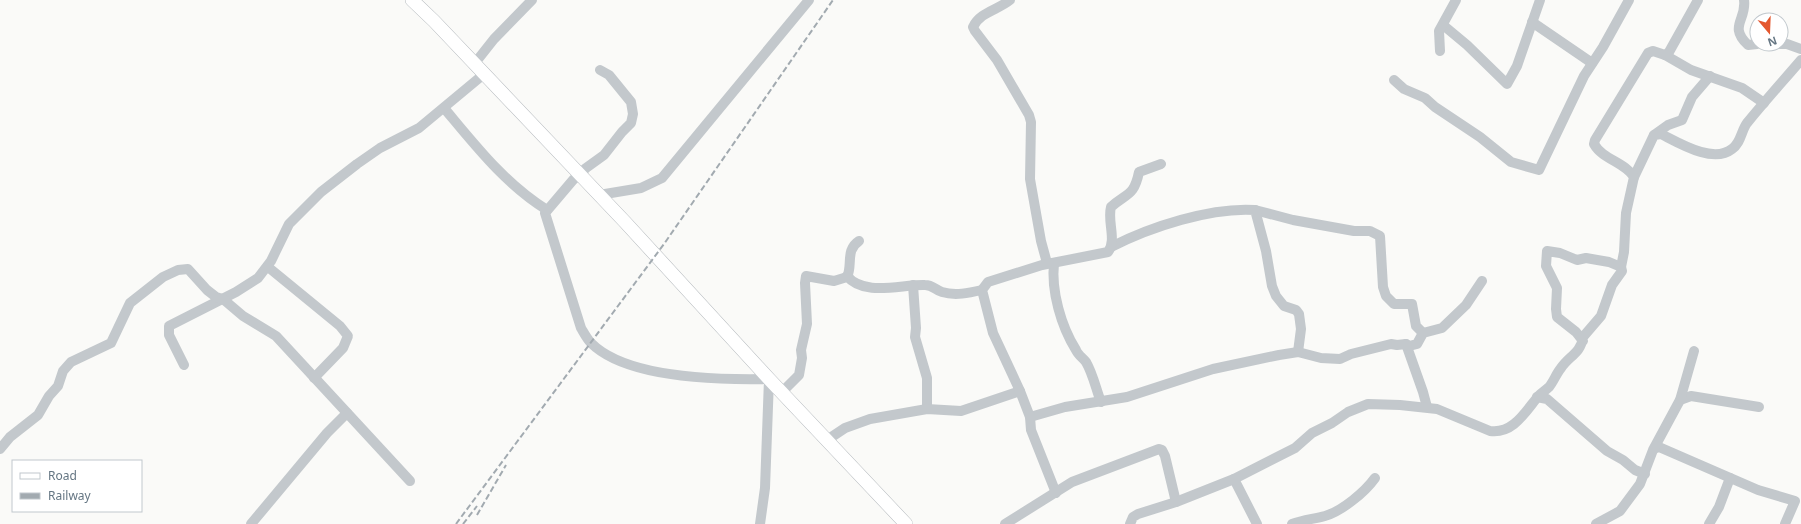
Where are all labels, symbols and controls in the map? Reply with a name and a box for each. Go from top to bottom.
north arrow [1749,12,1789,52]
text: N [1766,33,1779,50]
legend [12,460,142,512]
text: Road [48,467,77,484]
text: Railway [48,487,92,504]

